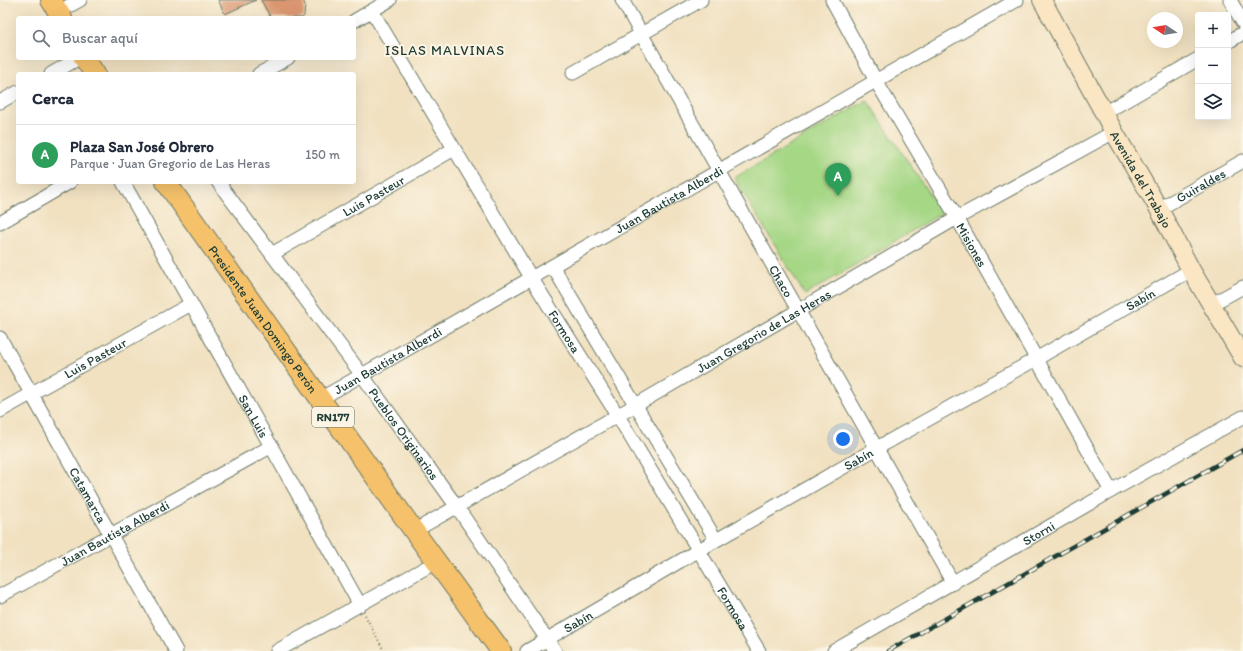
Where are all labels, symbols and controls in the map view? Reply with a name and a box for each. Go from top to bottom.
north arrow [1147,12,1183,48]
map controls [1195,12,1231,120]
button: + [1195,12,1231,48]
search box [16,16,356,60]
icon: search [30,27,52,49]
text: Buscar aquí [62,29,138,47]
district label: ISLAS MALVINAS [385,42,505,59]
button: − [1195,48,1231,84]
button: layers [1195,84,1231,120]
text: Cerca [32,88,74,108]
street label: Avenida del Trabajo [1107,128,1175,231]
text: Plaza San José Obrero [70,138,214,156]
text: A [41,147,49,162]
text: 150 m [305,147,340,162]
text: Parque · Juan Gregorio de Las Heras [70,156,270,171]
street label: Juan Bautista Alberdi [613,163,726,236]
pin: A [825,163,851,196]
street label: Guiraldes [1174,166,1228,206]
street label: Luis Pasteur [340,172,408,220]
street label: Misiones [953,220,990,270]
street label: Presidente Juan Domingo Perón [205,243,320,396]
street label: Chaco [766,262,796,300]
street label: Sabín [1123,285,1158,314]
street label: Juan Gregorio de Las Heras [694,286,834,376]
street label: Formosa [545,307,584,356]
street label: Juan Bautista Alberdi [331,324,444,397]
street label: Luis Pasteur [62,334,130,382]
street label: Pueblos Originarios [366,385,442,483]
street label: San Luis [235,392,272,440]
road number: RN177 [312,407,354,427]
your location [833,429,853,449]
street label: Sabín [841,445,876,473]
street label: Catamarca [66,465,110,526]
street label: Juan Bautista Alberdi [58,497,172,569]
street label: Storni [1020,518,1057,549]
street label: Formosa [714,584,752,633]
street label: Sabín [561,607,595,636]

